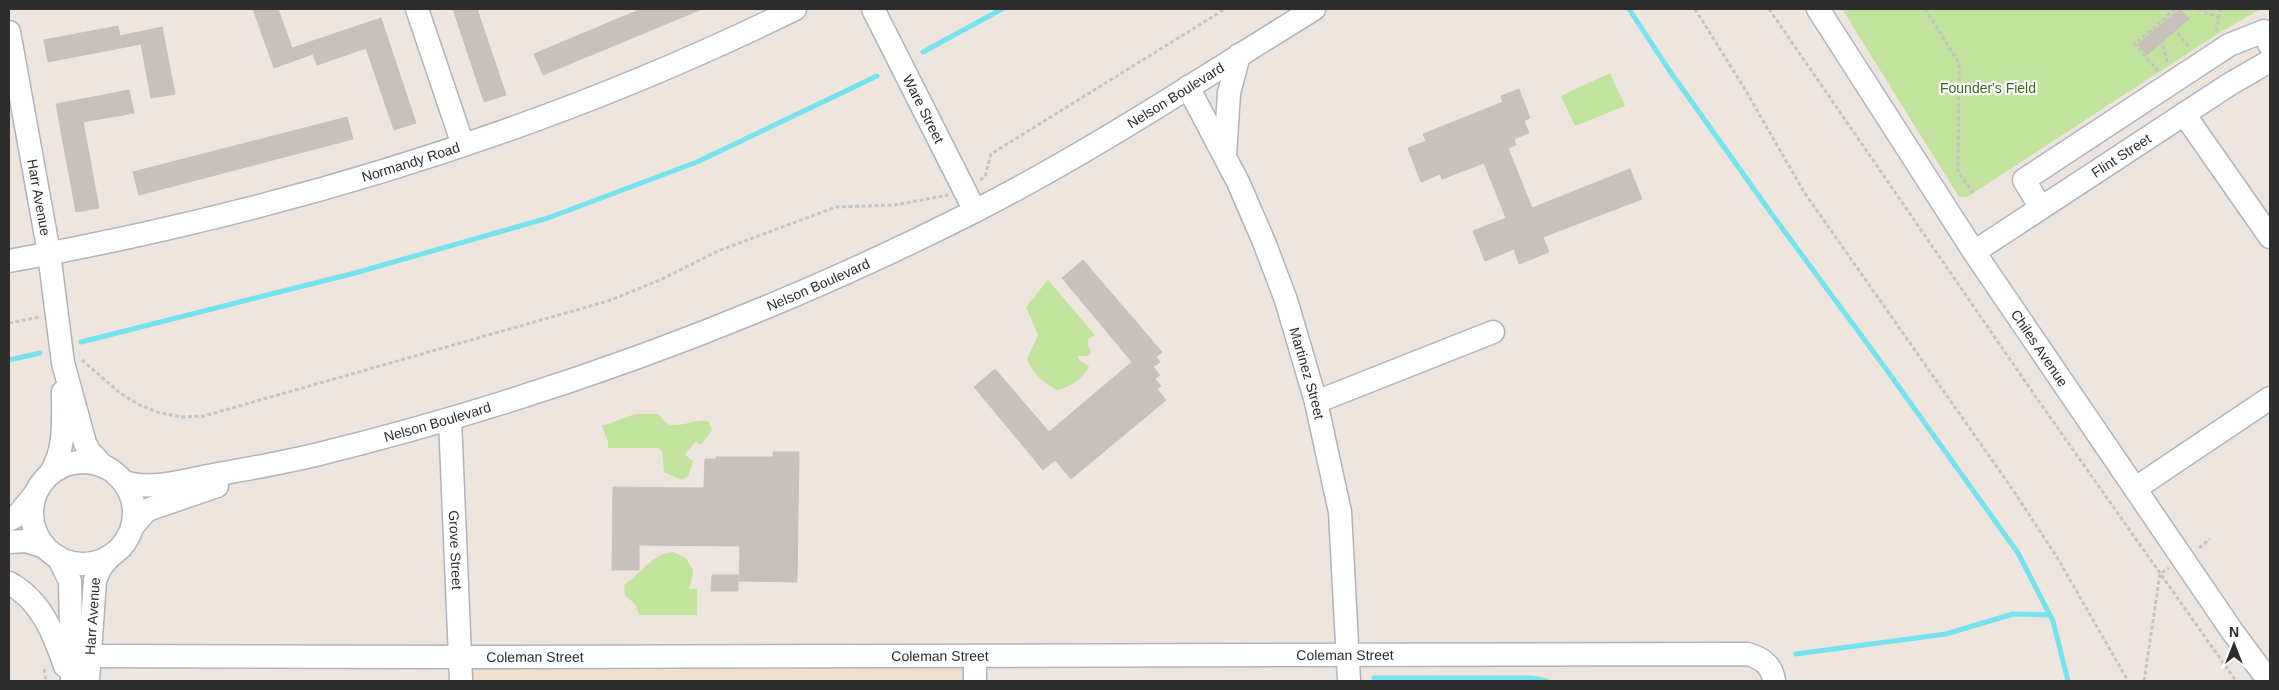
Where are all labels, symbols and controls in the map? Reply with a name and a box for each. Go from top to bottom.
street label: Nelson Boulevard [1124,59,1227,131]
street label: Ware Street [900,72,947,146]
park label: Founder's Field [1940,80,2036,96]
street label: Flint Street [2088,130,2154,181]
street label: Normandy Road [360,139,462,185]
street label: Harr Avenue [24,158,54,237]
street label: Nelson Boulevard [764,255,872,314]
street label: Chiles Avenue [2008,307,2071,390]
street label: Martinez Street [1286,325,1328,421]
street label: Nelson Boulevard [382,399,493,445]
street label: Grove Street [446,510,465,590]
street label: Harr Avenue [82,577,103,655]
north arrow [2209,620,2259,670]
text: N [2229,624,2239,640]
street label: Coleman Street [1296,647,1394,663]
street label: Coleman Street [891,648,989,664]
street label: Coleman Street [486,649,584,665]

